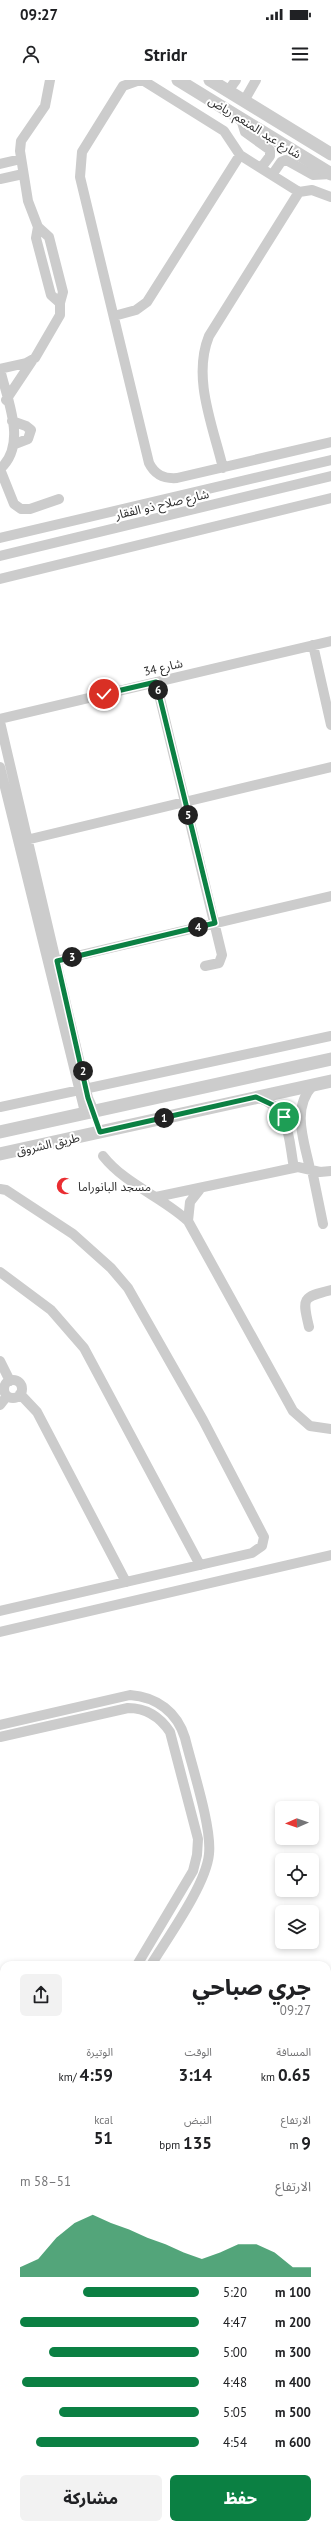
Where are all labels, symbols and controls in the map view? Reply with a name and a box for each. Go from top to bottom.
text: 09:27 [20,5,58,24]
icon: person [20,43,42,65]
text: Stridr [144,43,187,66]
icon: menu [289,43,311,65]
street label: شارع عبد المنعم رياض [205,92,304,163]
street label: شارع صلاح ذو الفقار [113,486,211,524]
street label: شارع 34 [142,655,184,681]
pin [87,677,121,711]
pin: 6 [148,680,168,700]
icon: check [93,683,115,705]
text: 6 [155,683,161,697]
pin: 5 [178,805,198,825]
text: 5 [185,808,191,822]
pin: 4 [188,917,208,937]
text: 4 [195,920,201,934]
pin: 3 [62,947,82,967]
text: 3 [69,950,75,964]
pin: 2 [73,1061,93,1081]
text: 2 [80,1064,86,1078]
pin [267,1100,301,1134]
icon: arrive [273,1106,295,1128]
pin: 1 [154,1108,174,1128]
text: 1 [161,1111,167,1125]
street label: طريق الشروق [15,1129,81,1160]
mosque icon: مسجد البانوراما [55,1176,75,1196]
place label: مسجد البانوراما [78,1179,151,1194]
north arrow [275,1801,319,1845]
map controls [275,1801,319,1949]
button: locate [275,1853,319,1897]
button: layers [275,1905,319,1949]
text: جري صباحي [192,1973,311,2001]
button: share [20,1974,62,2016]
text: 09:27 [280,2002,311,2019]
text: الوتيرة [87,2045,113,2059]
text: الوقت [184,2045,212,2059]
text: المسافة [276,2045,311,2059]
text: 4:59 [80,2064,113,2086]
text: 3:14 [179,2064,212,2086]
text: 0.65 [278,2064,311,2086]
text: /km [58,2070,80,2084]
text: km [261,2070,278,2084]
text: kcal [94,2113,113,2127]
text: النبض [184,2113,212,2127]
text: الارتفاع [281,2113,311,2127]
text: 51 [94,2127,113,2149]
text: 135 [183,2132,212,2154]
text: 9 [301,2132,311,2154]
text: bpm [159,2138,183,2152]
text: m [289,2138,301,2152]
text: 51–58 m [20,2173,71,2190]
text: الارتفاع [275,2178,311,2195]
text: 5:20 [223,2284,247,2301]
text: 100 m [275,2284,311,2301]
text: 4:47 [223,2314,247,2331]
text: 200 m [275,2314,311,2331]
text: 5:00 [223,2344,247,2361]
text: 300 m [275,2344,311,2361]
text: 4:48 [223,2374,247,2391]
text: 400 m [275,2374,311,2391]
text: 5:05 [223,2404,247,2421]
text: 500 m [275,2404,311,2421]
text: 4:54 [223,2434,247,2451]
text: 600 m [275,2434,311,2451]
button: مشاركة [20,2475,162,2521]
button: حفظ [170,2475,311,2521]

